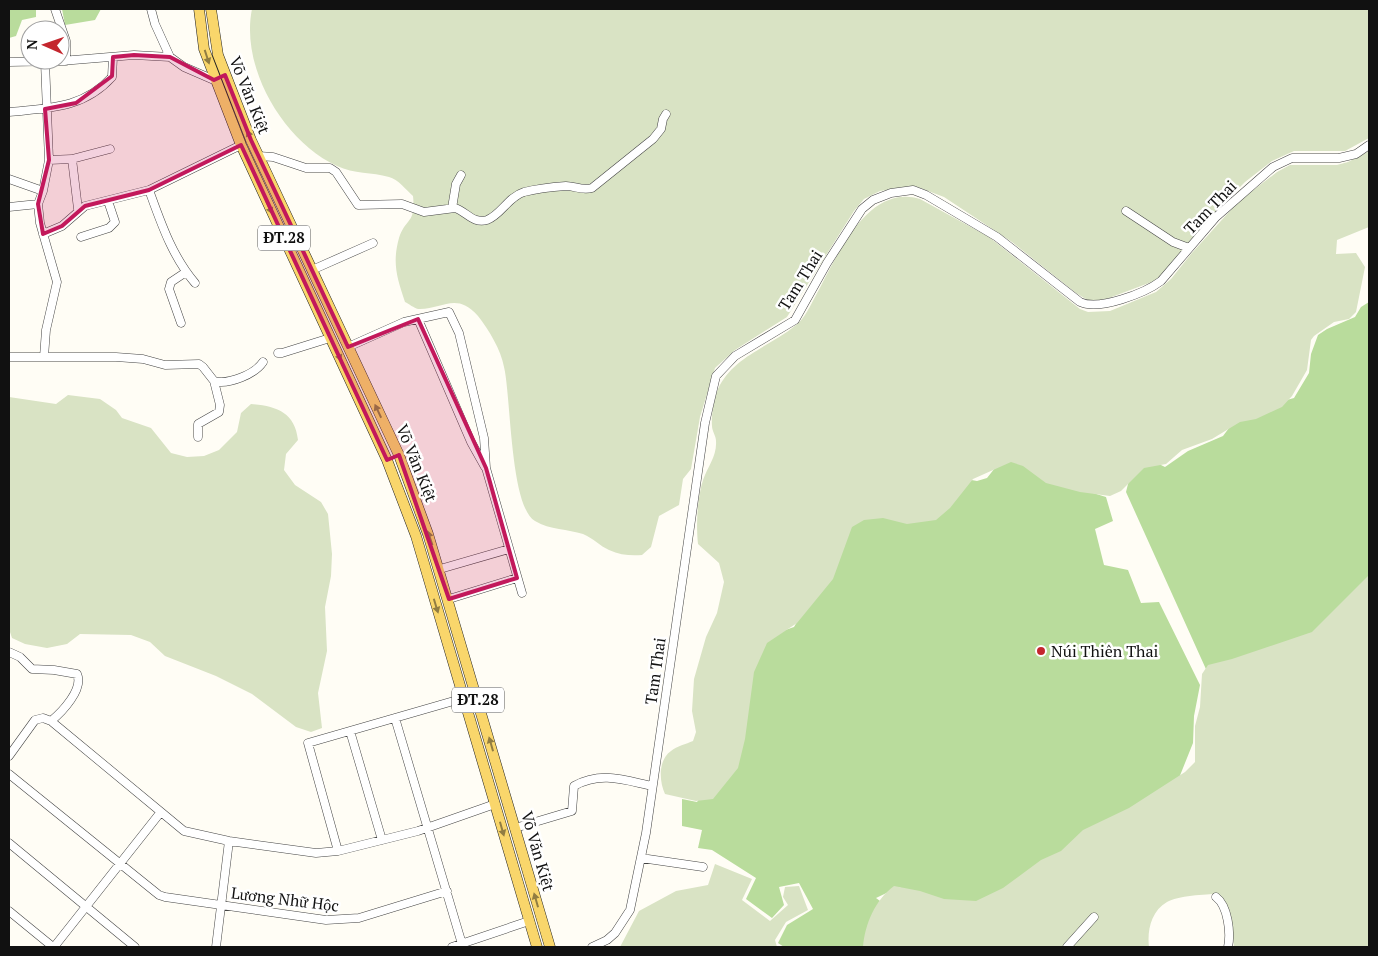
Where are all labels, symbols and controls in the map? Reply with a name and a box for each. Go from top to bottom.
north arrow [20,20,70,70]
text: N [22,39,41,50]
one-way arrow [203,49,211,64]
street label: Võ Văn Kiệt [224,53,276,137]
one-way arrow [246,129,254,144]
street label: Tam Thai [1179,175,1241,239]
one-way arrow [265,199,274,214]
road number: ĐT.28 [258,226,310,250]
street label: Tam Thai [773,245,827,314]
one-way arrow [334,347,342,361]
one-way arrow [374,404,382,418]
street label: Võ Văn Kiệt [391,421,443,505]
one-way arrow [426,531,433,546]
one-way arrow [433,598,441,613]
street label: Tam Thai [639,636,671,706]
place label: Núi Thiên Thai [1051,640,1159,662]
marker: Núi Thiên Thai [1035,645,1047,657]
road number: ĐT.28 [452,688,504,712]
one-way arrow [487,737,495,752]
street label: Võ Văn Kiệt [516,808,560,894]
one-way arrow [498,821,506,836]
street label: Lương Nhữ Hộc [230,881,340,917]
one-way arrow [532,893,540,908]

